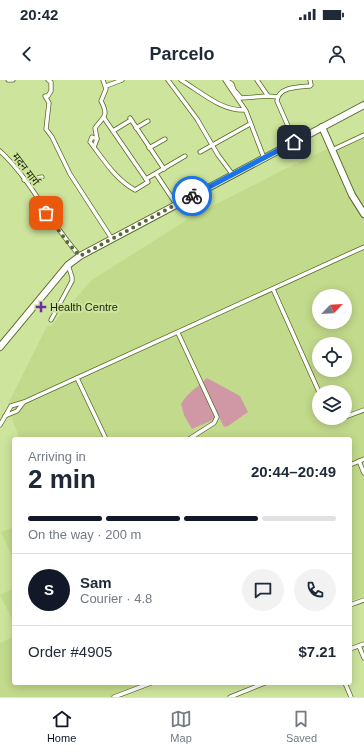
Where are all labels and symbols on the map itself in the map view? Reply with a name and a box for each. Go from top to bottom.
pin [277,125,311,159]
street label: मदन मार्ग [10,151,43,188]
courier [172,176,212,216]
pin [29,196,63,230]
north arrow [312,289,352,329]
marker: Health Centre [35,301,47,313]
place label: Health Centre [50,301,118,313]

